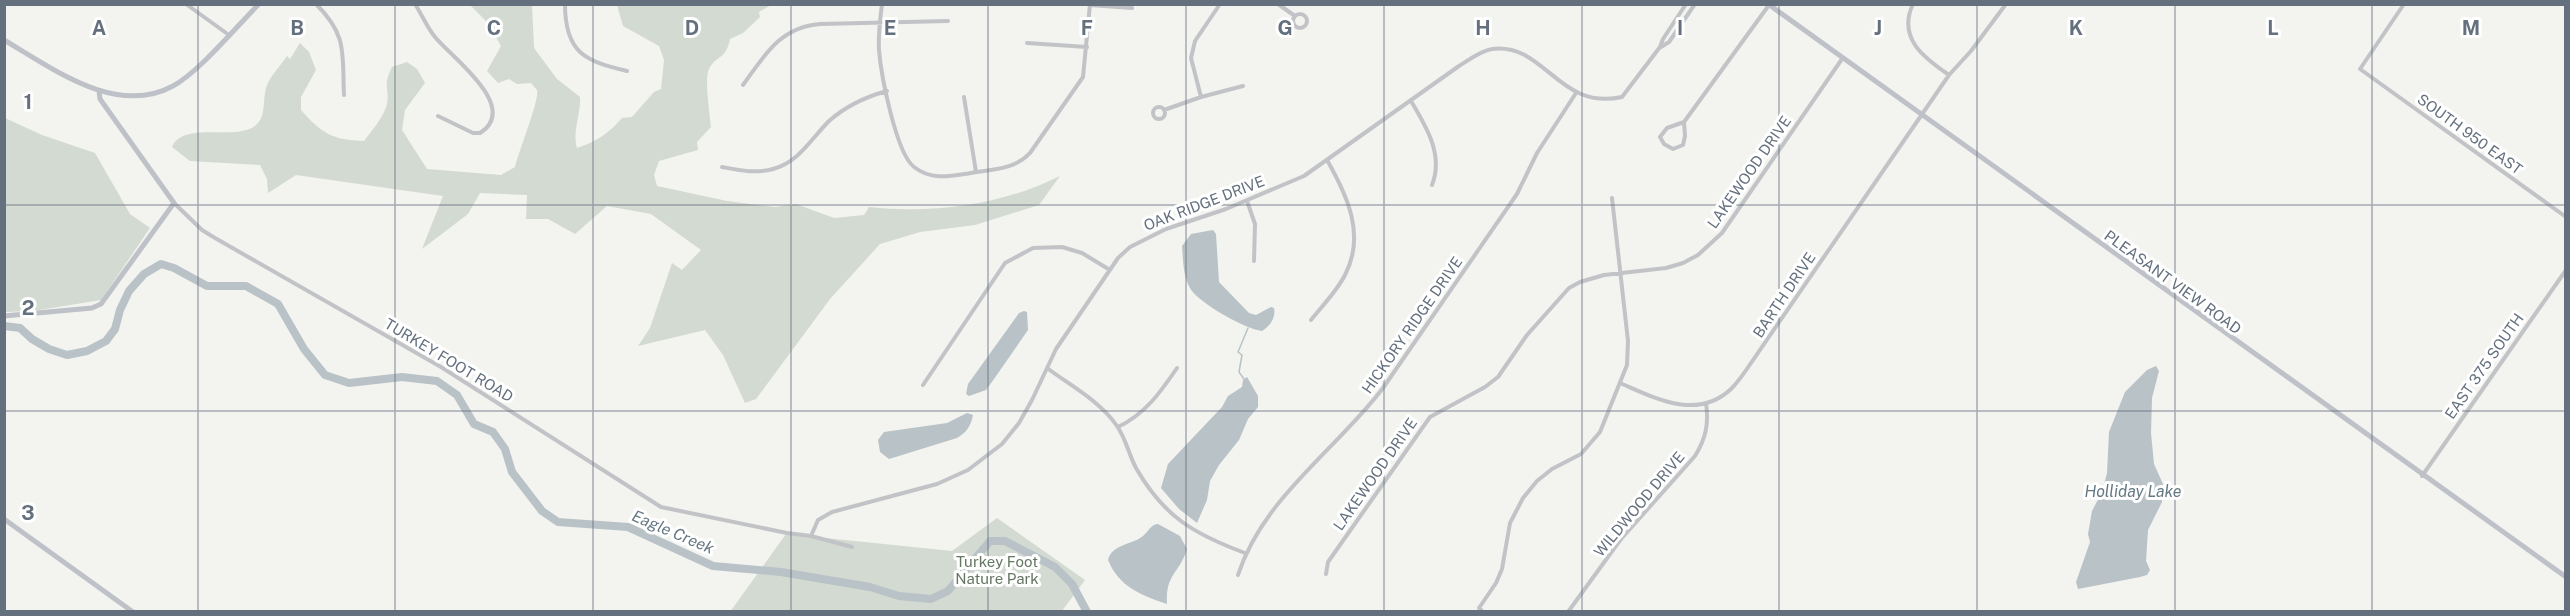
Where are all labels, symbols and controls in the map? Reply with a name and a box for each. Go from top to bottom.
text: A [92,16,106,40]
text: B [290,16,304,40]
text: C [487,16,501,40]
text: D [685,16,699,40]
text: E [884,16,896,40]
text: F [1081,16,1093,40]
text: G [1277,16,1293,40]
text: H [1475,16,1491,40]
text: I [1677,16,1683,40]
text: J [1874,16,1882,40]
text: K [2069,16,2083,40]
text: L [2267,16,2279,40]
text: M [2462,16,2480,40]
text: 1 [24,90,32,114]
street label: SOUTH 950 EAST [2414,90,2526,178]
street label: LAKEWOOD DRIVE [1704,112,1794,232]
street label: OAK RIDGE DRIVE [1141,172,1267,234]
street label: PLEASANT VIEW ROAD [2101,227,2245,337]
street label: BARTH DRIVE [1749,249,1819,341]
street label: HICKORY RIDGE DRIVE [1358,253,1466,397]
text: 2 [22,296,34,320]
street label: EAST 375 SOUTH [2441,310,2527,422]
street label: TURKEY FOOT ROAD [382,315,516,405]
street label: LAKEWOOD DRIVE [1330,414,1420,534]
street label: WILDWOOD DRIVE [1590,448,1688,560]
water label: Holliday Lake [2084,482,2182,501]
text: 3 [21,501,35,525]
water label: Eagle Creek [629,506,717,558]
park label: Turkey Foot Nature Park [955,553,1039,587]

